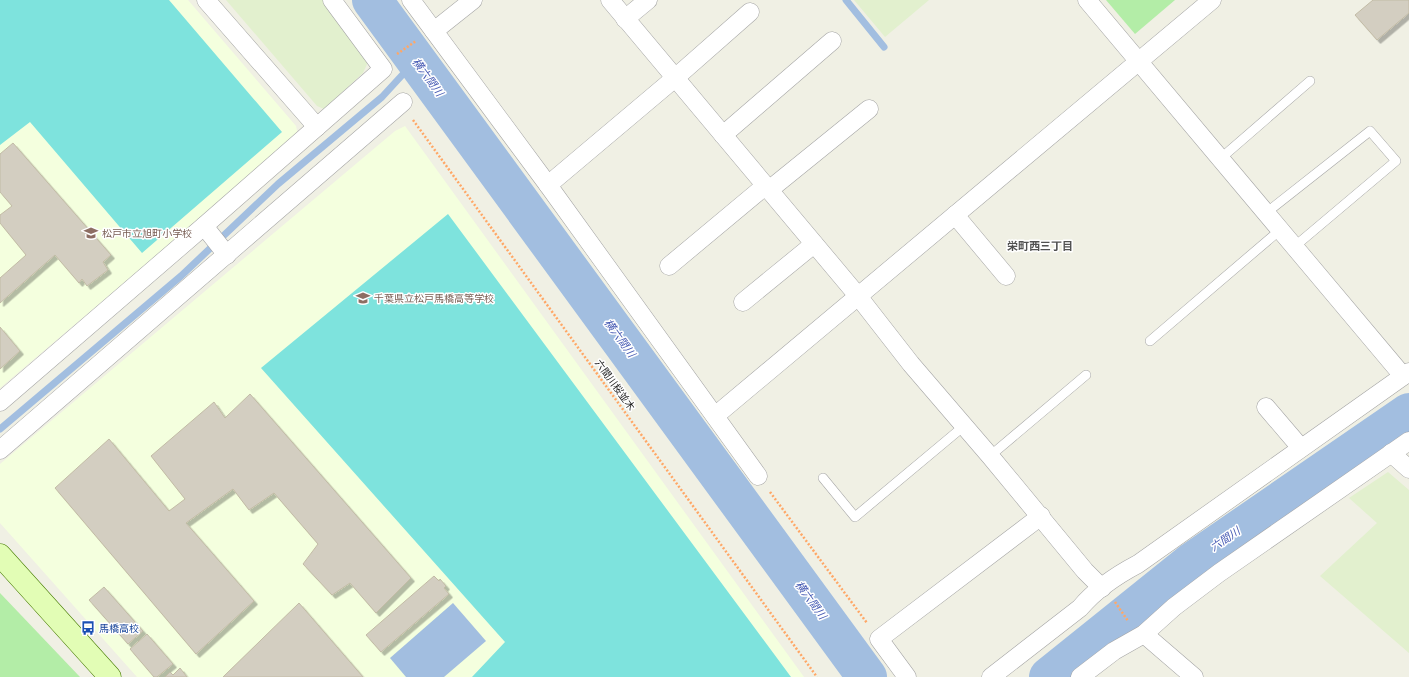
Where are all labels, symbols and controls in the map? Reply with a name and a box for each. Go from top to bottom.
water label: 横六間川 [409,55,447,100]
school or university icon: 松戸市立旭町小学校 [83,225,99,241]
place label: 松戸市立旭町小学校 [102,227,192,240]
district label: 栄町西三丁目 [1007,239,1073,253]
school or university icon: 千葉県立松戸馬橋高等学校 [355,290,371,306]
place label: 千葉県立松戸馬橋高等学校 [374,292,494,305]
water label: 横六間川 [601,316,639,361]
street label: 六間川桜並木 [592,357,638,413]
water label: 六間川 [1207,523,1243,554]
water label: 横六間川 [792,578,830,623]
bus stop icon: 馬橋高校 [80,620,96,636]
place label: 馬橋高校 [99,622,139,635]

